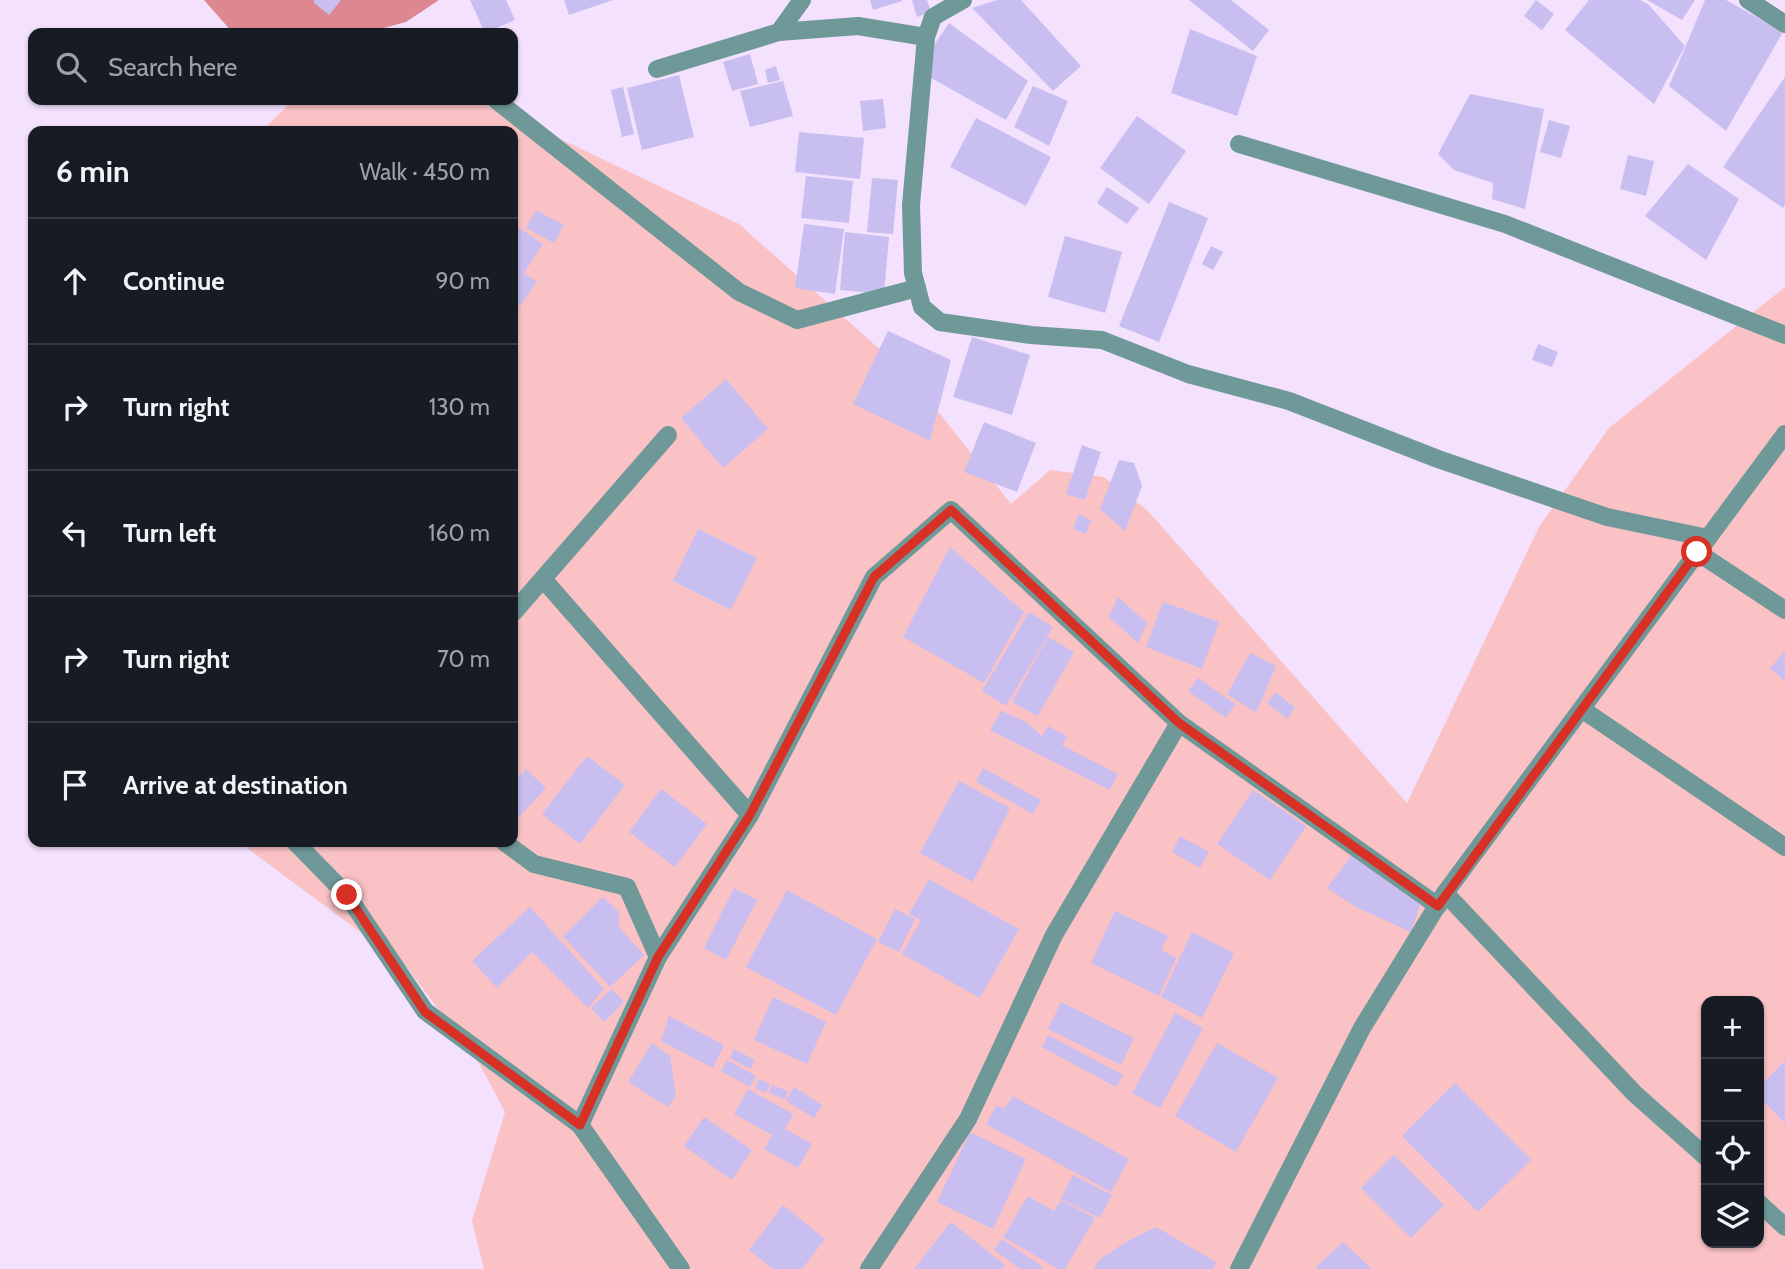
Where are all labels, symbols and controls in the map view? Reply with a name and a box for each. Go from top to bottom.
search box [28,28,518,105]
icon: search [52,48,90,86]
text: Search here [108,51,237,83]
text: 6 min [56,153,129,190]
text: Walk · 450 m [359,158,490,186]
icon: ahead [56,262,94,300]
text: Continue [123,265,225,297]
text: 90 m [436,267,490,295]
icon: right [56,388,94,426]
text: Turn right [123,391,229,423]
text: 130 m [429,393,490,421]
icon: left [56,514,94,552]
text: Turn left [123,517,216,549]
text: 160 m [428,519,490,547]
route start [1681,536,1712,567]
icon: right [56,640,94,678]
text: Turn right [123,643,229,675]
text: 70 m [437,645,490,673]
icon: arrive [56,766,94,804]
text: Arrive at destination [123,769,348,801]
route end [331,879,362,910]
map controls [1701,996,1764,1248]
button: + [1701,996,1764,1059]
button: − [1701,1059,1764,1122]
button: locate [1701,1122,1764,1185]
button: layers [1701,1185,1764,1248]

